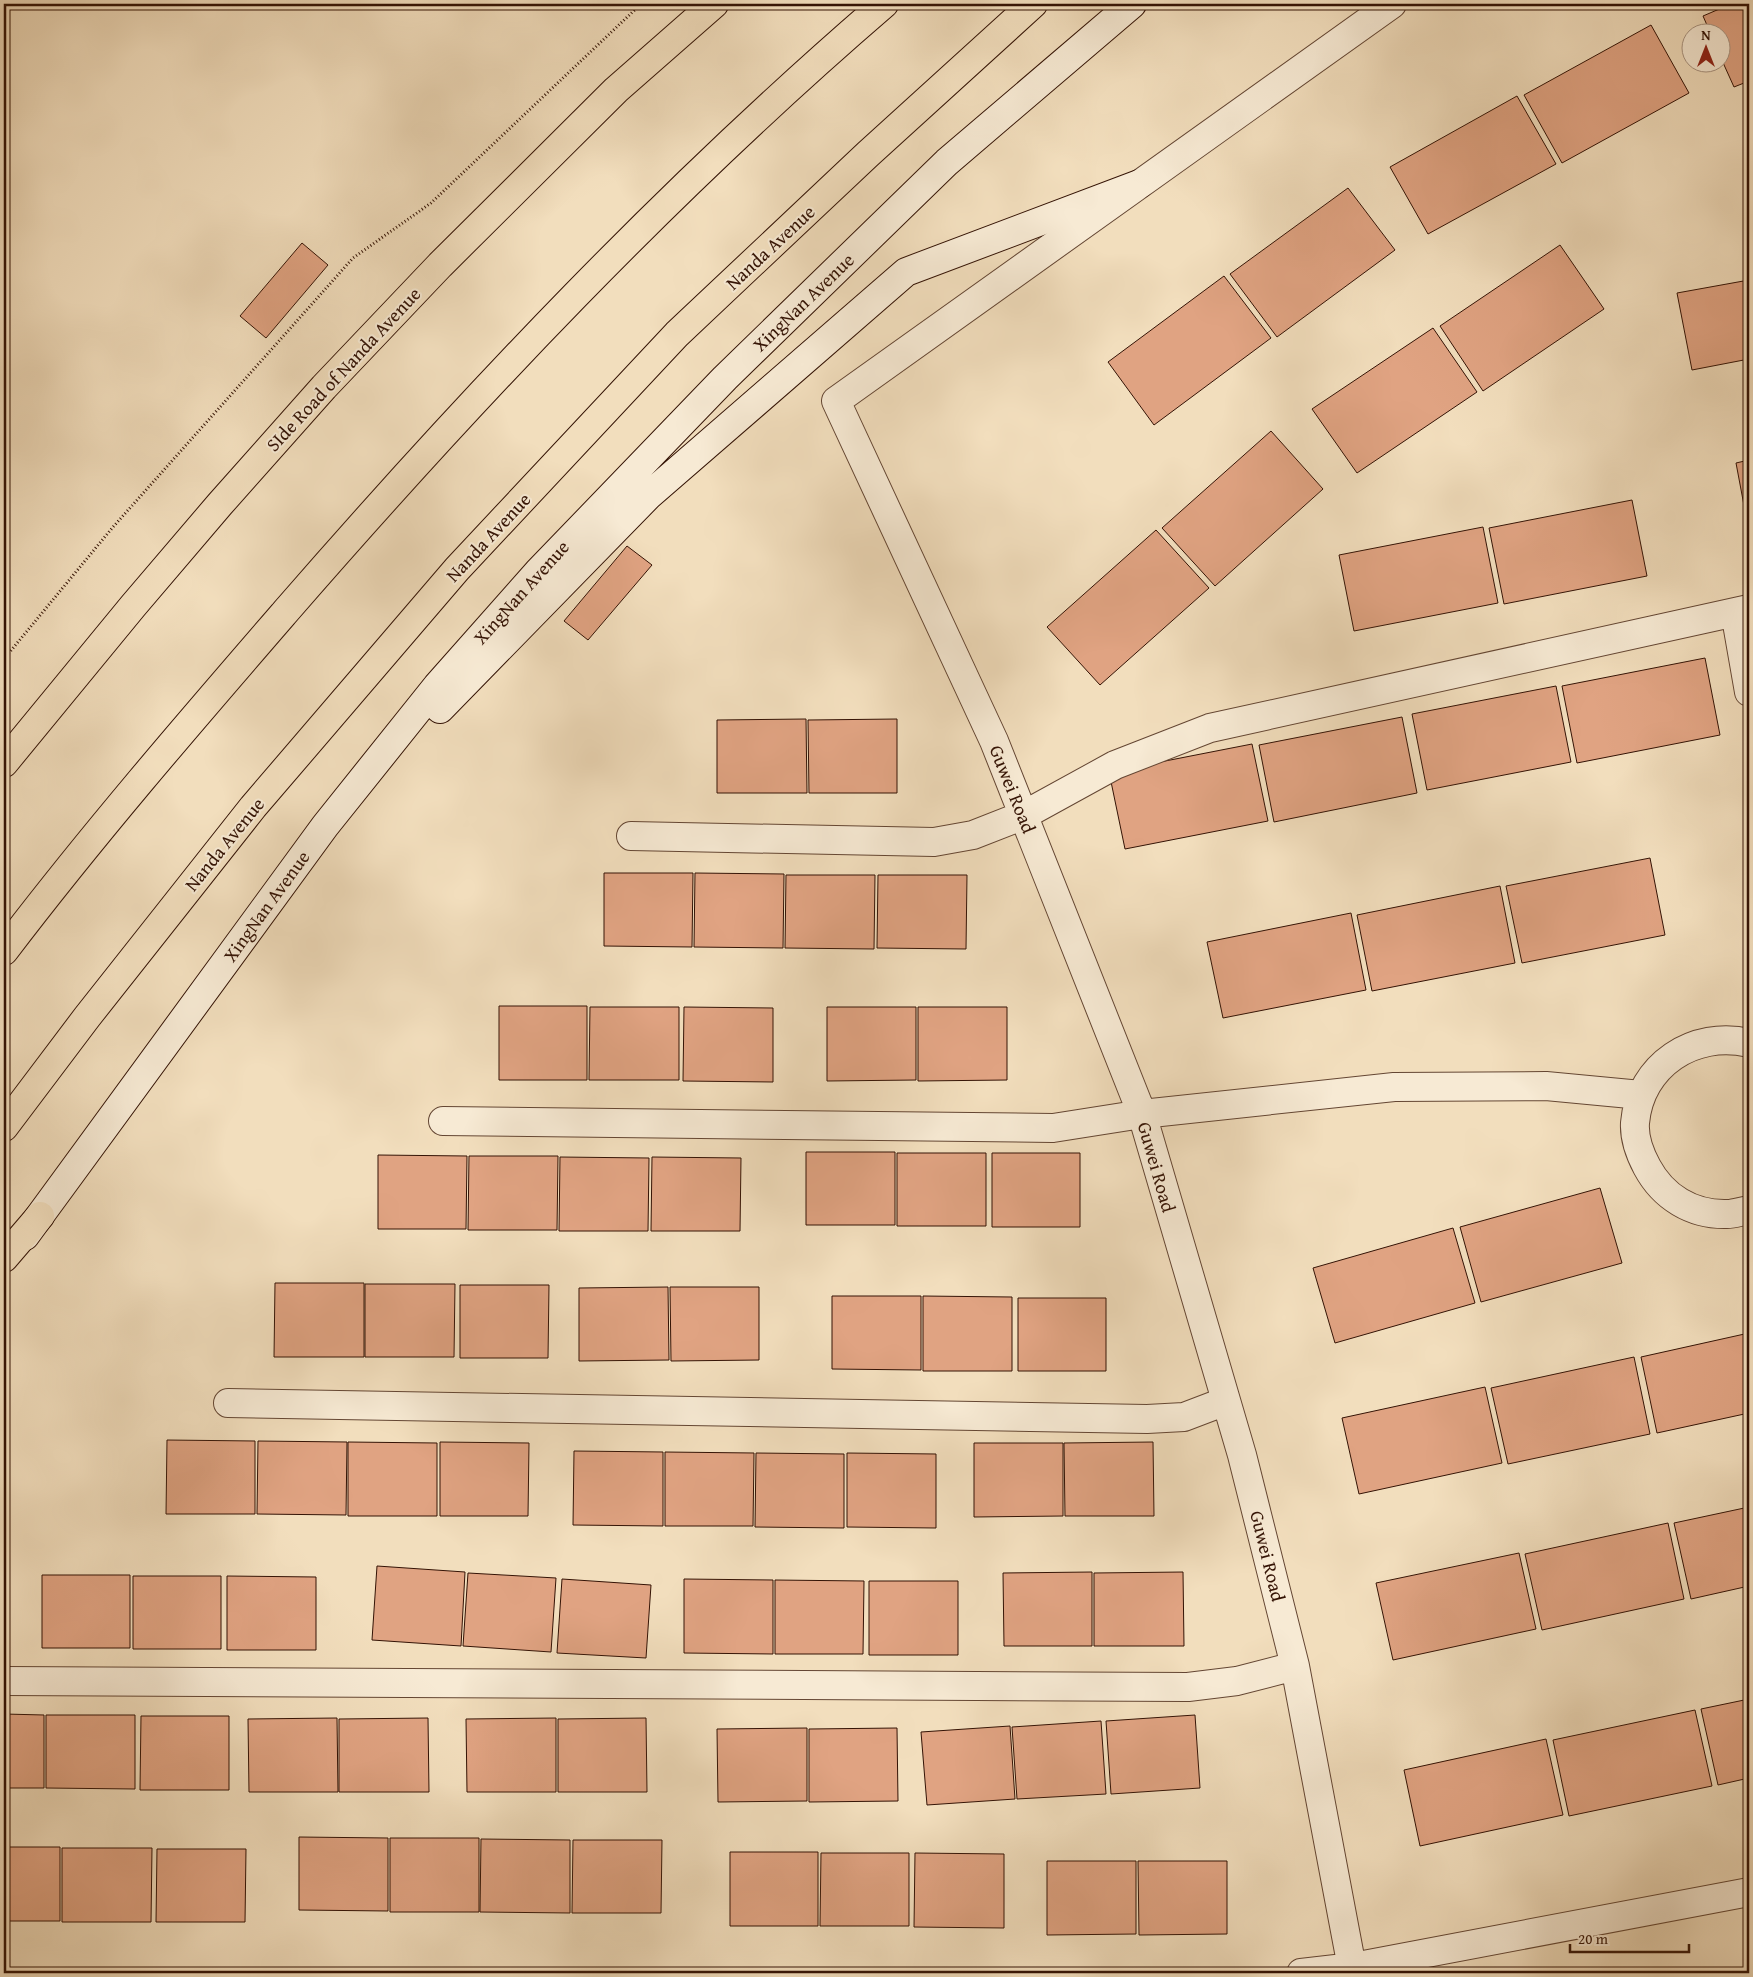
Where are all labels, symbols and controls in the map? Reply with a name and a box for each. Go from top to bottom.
north arrow [1680,22,1730,72]
text: N [1701,25,1711,45]
street label: Nanda Avenue [719,198,821,296]
street label: XingNan Avenue [746,246,860,358]
street label: SIde Road of Nanda Avenue [259,280,427,458]
street label: Nanda Avenue [439,486,537,588]
street label: XingNan Avenue [466,534,576,650]
street label: Guwei Road [983,741,1044,838]
street label: Nanda Avenue [177,791,271,897]
street label: XingNan Avenue [216,844,316,968]
street label: Guwei Road [1131,1119,1183,1216]
street label: Guwei Road [1243,1508,1293,1605]
scale bar [1570,1922,1689,1954]
text: 20 m [1578,1928,1609,1949]

